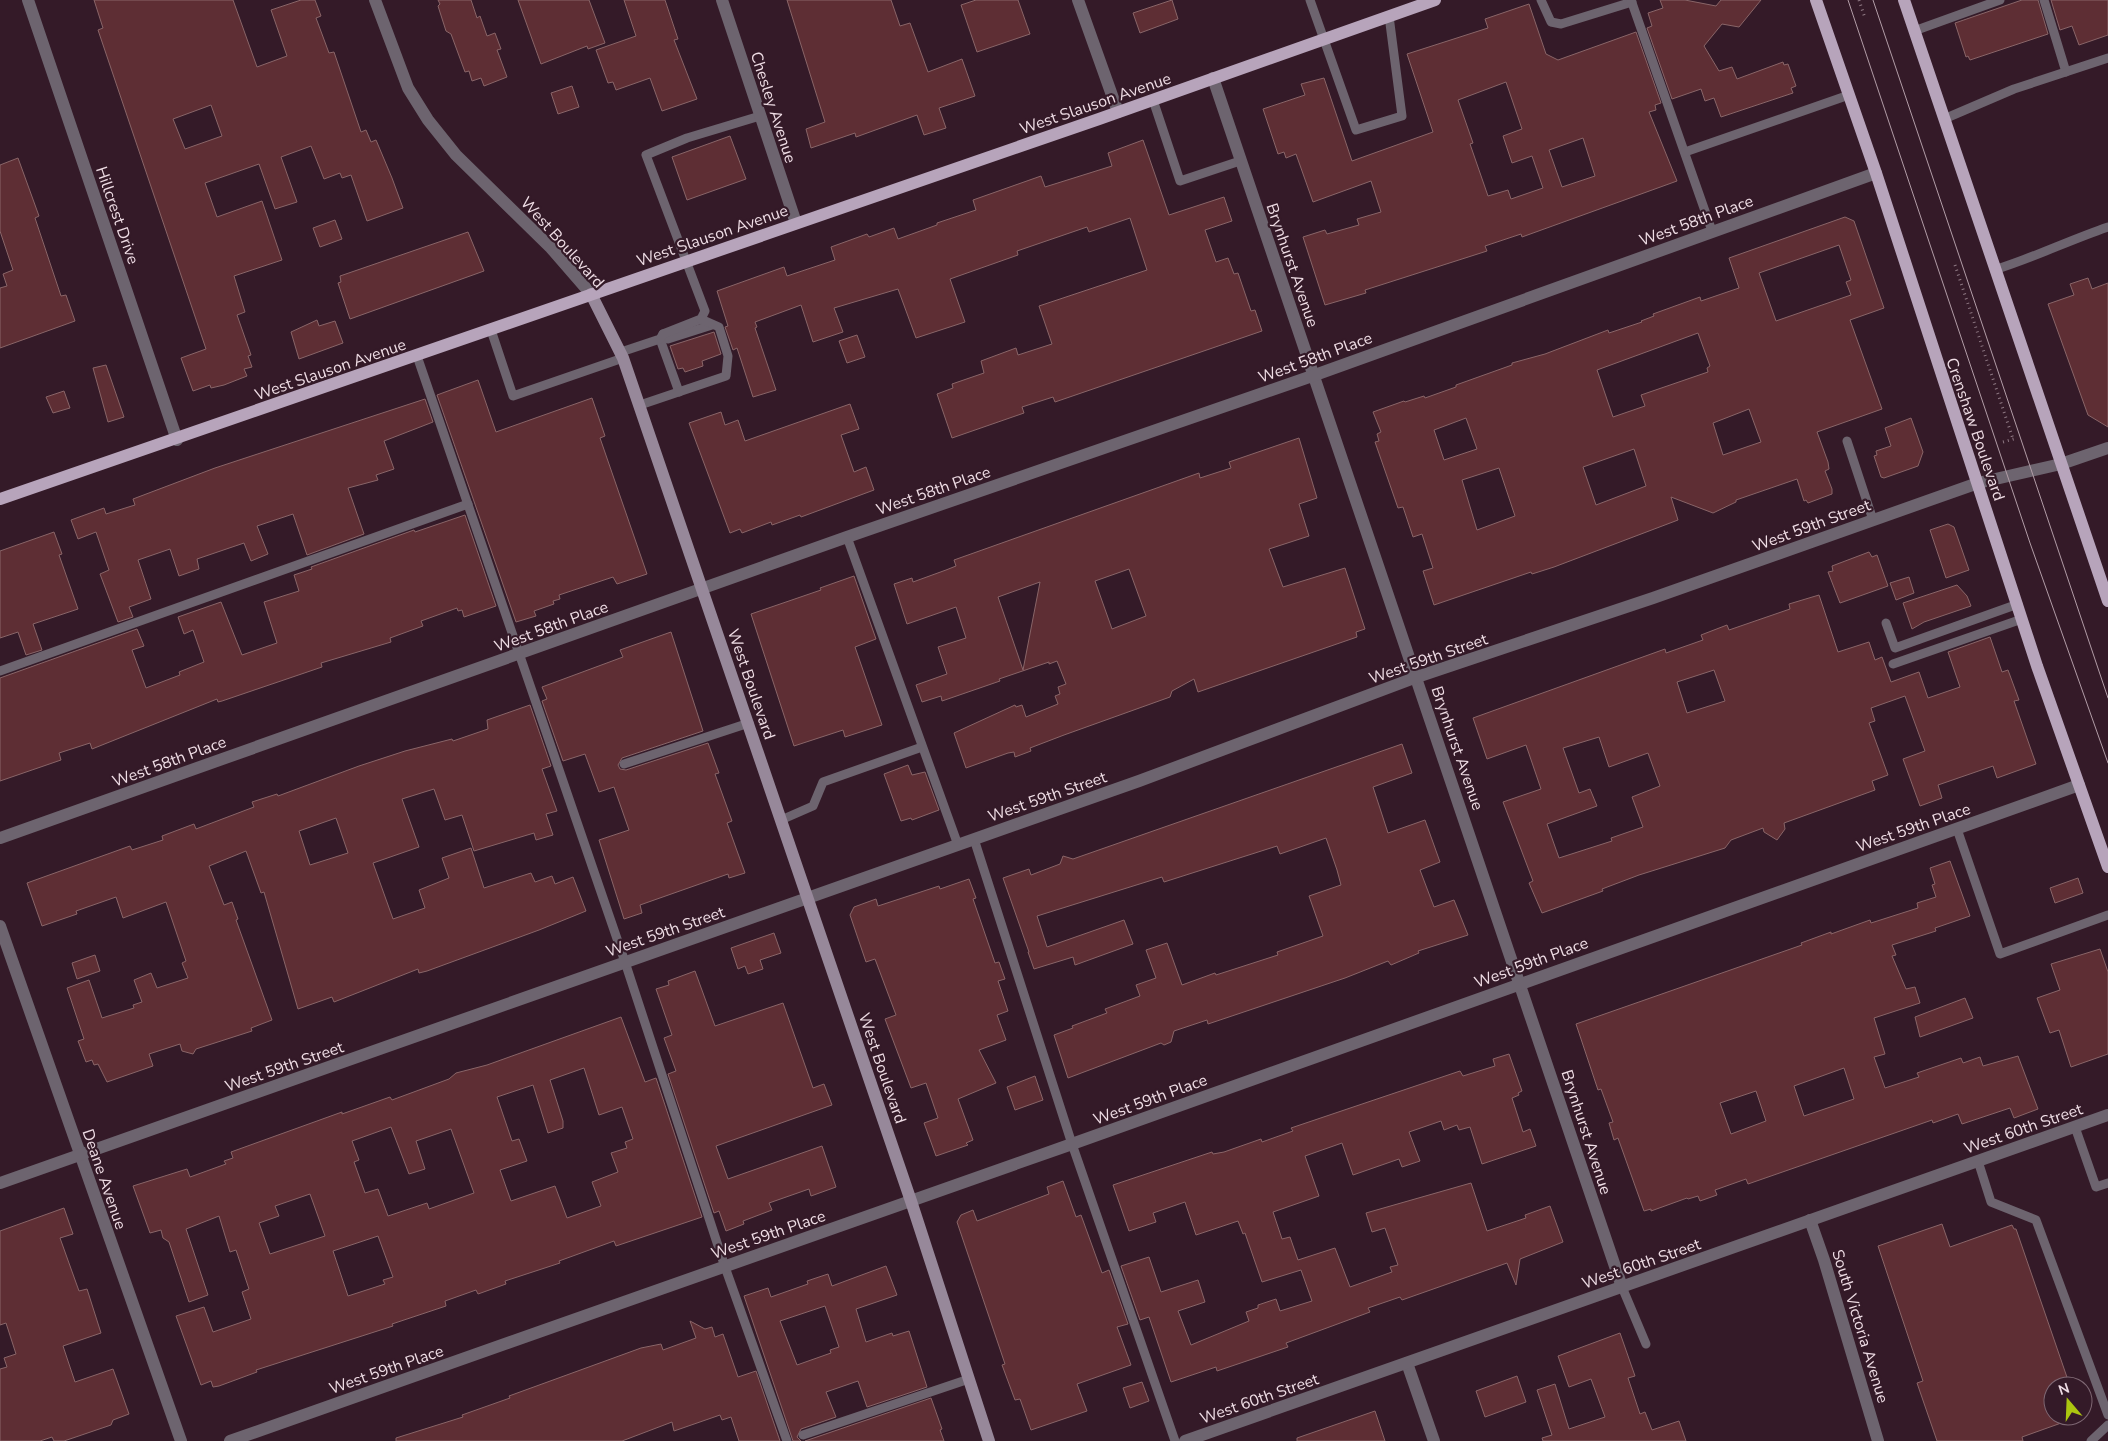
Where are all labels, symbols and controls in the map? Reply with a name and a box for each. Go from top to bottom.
street label: Chesley Avenue [745,49,801,166]
street label: West Slauson Avenue [1017,68,1174,140]
street label: Hillcrest Drive [90,163,144,267]
street label: West 58th Place [1636,190,1756,252]
street label: West Boulevard [515,192,609,293]
street label: West Slauson Avenue [634,200,791,272]
street label: Brynhurst Avenue [1261,200,1324,330]
street label: West 58th Place [1255,327,1375,389]
street label: West Slauson Avenue [252,334,409,406]
street label: Crenshaw Boulevard [1940,355,2010,504]
street label: West 58th Place [873,461,993,521]
street label: West 59th Street [1749,494,1874,558]
street label: West 58th Place [491,596,611,658]
street label: West Boulevard [722,626,780,743]
street label: West 59th Street [1366,628,1491,690]
street label: Brynhurst Avenue [1426,683,1489,813]
street label: West 58th Place [109,731,229,793]
street label: West 59th Street [985,766,1110,828]
street label: West 59th Place [1853,798,1973,858]
street label: West 59th Street [603,901,728,963]
street label: West 59th Place [1471,932,1591,994]
street label: West Boulevard [853,1010,911,1127]
street label: West 59th Street [222,1036,347,1098]
street label: Brynhurst Avenue [1556,1067,1617,1197]
street label: West 59th Place [1090,1069,1210,1131]
street label: West 60th Street [1961,1098,2086,1160]
street label: Deane Avenue [77,1126,132,1233]
street label: West 59th Place [708,1205,828,1265]
street label: West 60th Street [1579,1233,1704,1295]
street label: South Victoria Avenue [1826,1247,1894,1406]
street label: West 59th Place [326,1340,446,1400]
street label: West 60th Street [1197,1368,1322,1430]
north arrow [2043,1376,2093,1426]
text: N [2056,1378,2072,1400]

